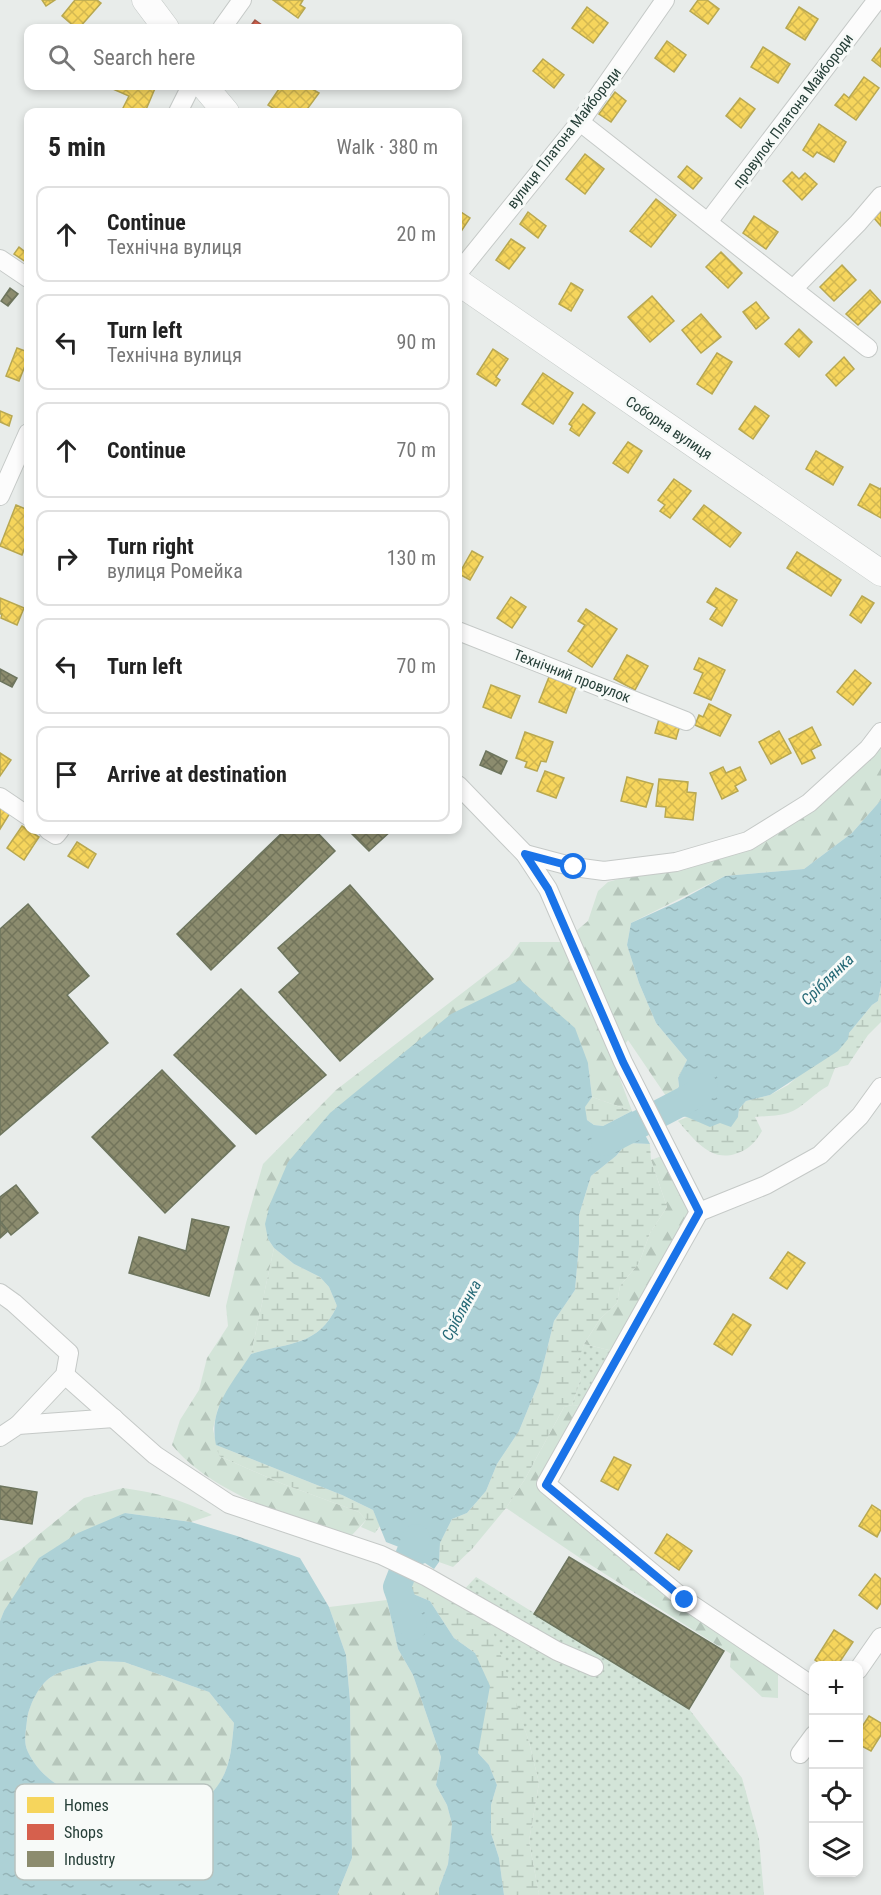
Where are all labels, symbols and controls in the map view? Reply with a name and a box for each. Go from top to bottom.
search box [24,24,462,90]
street label: провулок Платона Майбороди [729,30,857,192]
icon: search [45,41,78,74]
text: Search here [93,45,195,70]
street label: вулиця Платона Майбороди [503,64,625,212]
text: 5 min [48,132,106,162]
text: Walk · 380 m [337,135,438,159]
text: Continue [107,210,186,235]
icon: ahead [50,218,83,251]
text: 20 m [397,222,436,246]
text: Технічна вулиця [107,235,242,259]
text: Turn left [107,318,182,343]
icon: left [50,326,83,359]
text: 90 m [397,330,436,354]
text: Технічна вулиця [107,343,242,367]
street label: Соборна вулиця [622,392,716,464]
icon: ahead [50,434,83,467]
text: Continue [107,438,186,463]
text: 70 m [397,438,436,462]
text: Turn right [107,534,194,559]
icon: right [50,542,83,575]
text: 130 m [387,546,436,570]
text: вулиця Ромейка [107,559,243,583]
street label: Технічний провулок [511,645,633,707]
icon: left [50,650,83,683]
text: Turn left [107,654,182,679]
text: 70 m [397,654,436,678]
icon: arrive [50,758,83,791]
text: Arrive at destination [107,762,287,787]
route start [560,853,586,879]
water label: Сріблянка [797,950,858,1009]
water label: Сріблянка [438,1277,485,1344]
route end [671,1586,697,1612]
map controls [809,1661,863,1877]
button: + [809,1661,863,1715]
button: − [809,1715,863,1769]
button: locate [809,1769,863,1823]
legend [15,1784,213,1880]
text: Homes [64,1796,109,1815]
text: Shops [64,1823,103,1842]
button: layers [809,1823,863,1877]
text: Industry [64,1850,115,1869]

